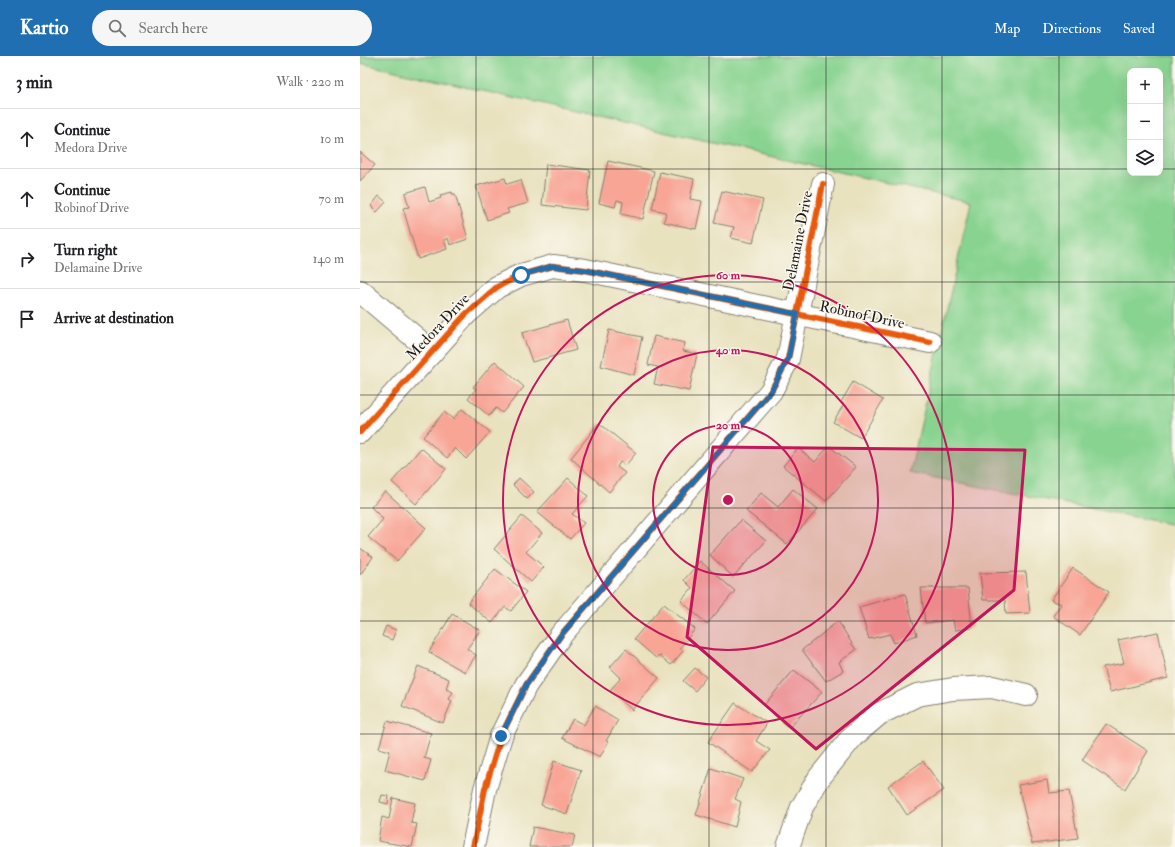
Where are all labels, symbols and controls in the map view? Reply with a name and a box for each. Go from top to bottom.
search box [92,10,372,46]
text: Kartio [20,16,68,40]
icon: search [106,17,128,39]
text: Search here [138,19,208,38]
text: Map [994,20,1020,37]
text: Directions [1042,20,1101,37]
text: Saved [1123,20,1155,37]
map controls [1127,68,1163,176]
button: + [1127,68,1163,104]
text: 3 min [16,72,53,93]
text: Walk · 220 m [276,74,344,90]
button: − [1127,104,1163,140]
text: Continue [54,121,110,140]
icon: ahead [16,128,38,150]
text: 10 m [320,131,344,147]
text: Medora Drive [54,140,127,156]
button: layers [1127,140,1163,176]
text: Continue [54,181,110,200]
icon: ahead [16,188,38,210]
street label: Delamaine Drive [779,189,817,293]
text: 70 m [319,191,344,207]
text: Robinof Drive [54,200,129,216]
text: Turn right [54,241,117,260]
icon: right [16,248,38,270]
text: 140 m [313,251,344,267]
text: Delamaine Drive [54,260,142,276]
route start [512,266,530,284]
text: 60 m [716,268,741,283]
street label: Medora Drive [402,290,474,364]
street label: Robinof Drive [818,297,906,333]
icon: arrive [16,308,38,330]
text: Arrive at destination [54,309,174,328]
text: 40 m [715,343,741,358]
text: 20 m [716,418,741,433]
centre of rings [721,493,735,507]
route end [492,727,510,745]

